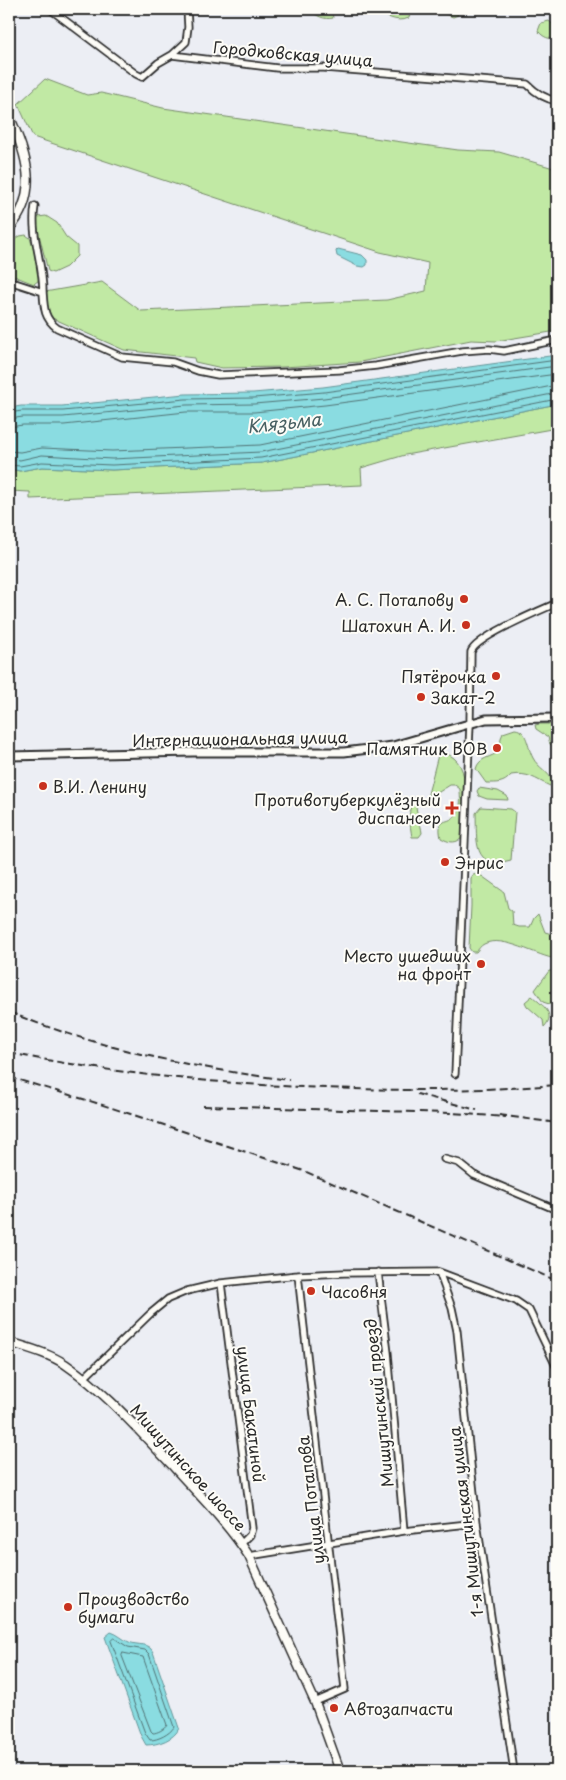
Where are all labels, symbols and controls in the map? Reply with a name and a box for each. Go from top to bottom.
street label: Городковская улица [212,34,374,72]
water label: Клязьма [246,405,323,439]
place label: А. С. Потапову [335,587,454,611]
marker: А. С. Потапову [458,593,470,605]
place label: Шатохин А. И. [341,613,456,637]
marker: Шатохин А. И. [460,619,472,631]
place label: Пятёрочка [401,664,486,688]
marker: Пятёрочка [490,670,502,682]
place label: Закат-2 [431,685,496,709]
marker: Закат-2 [415,691,427,703]
street label: Интернациональная улица [132,724,348,752]
place label: Памятник ВОВ [366,736,487,760]
marker: Памятник ВОВ [491,742,503,754]
place label: В.И. Ленину [53,774,147,798]
marker: В.И. Ленину [37,780,49,792]
place label: Противотуберкулёзный диспансер [254,787,441,829]
marker: Противотуберкулёзный диспансер [445,801,459,815]
place label: Энрис [455,850,504,874]
marker: Энрис [439,856,451,868]
place label: Место ушедших на фронт [344,943,471,985]
marker: Место ушедших на фронт [475,958,487,970]
place label: Часовня [321,1279,388,1303]
marker: Часовня [305,1285,317,1297]
street label: Мишутинский проезд [357,1317,399,1489]
street label: улица Бакатиной [232,1344,272,1484]
street label: Мишутинское шоссе [125,1398,253,1536]
street label: 1-я Мишутинская улица [441,1426,489,1618]
street label: улица Потапова [290,1435,330,1565]
place label: Производство бумаги [78,1586,189,1628]
marker: Производство бумаги [62,1601,74,1613]
place label: Автозапчасти [344,1696,453,1720]
marker: Автозапчасти [328,1702,340,1714]

